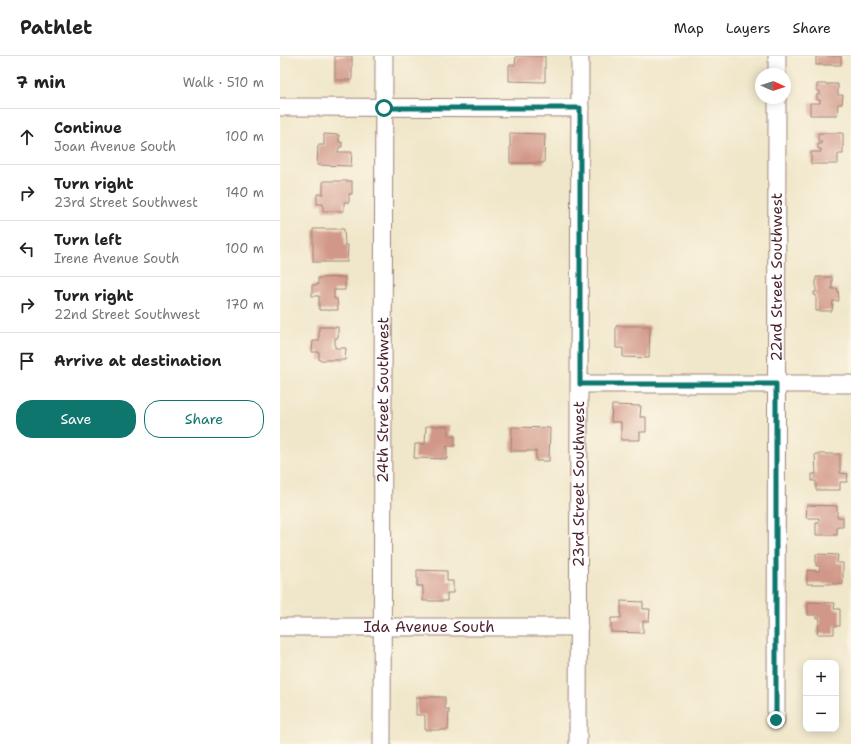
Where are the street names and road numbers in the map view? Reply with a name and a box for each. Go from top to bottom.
street label: 22nd Street Southwest [767,193,787,361]
street label: 24th Street Southwest [373,317,393,483]
street label: 23rd Street Southwest [569,401,589,567]
street label: Ida Avenue South [363,617,495,637]

